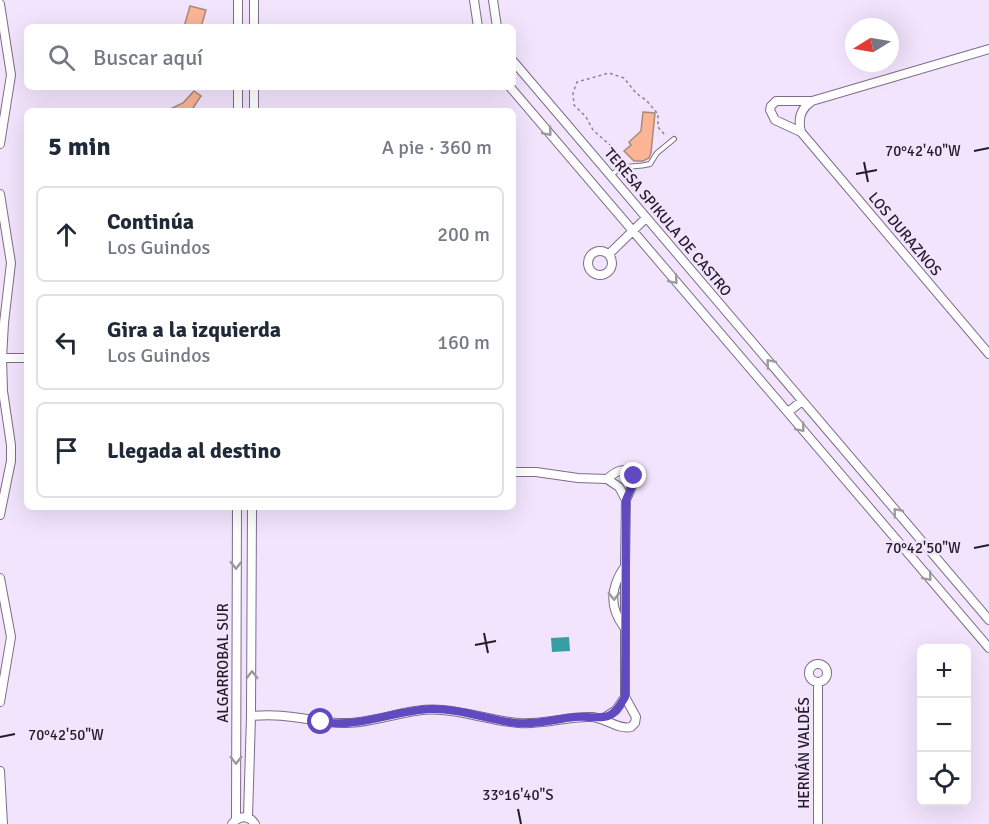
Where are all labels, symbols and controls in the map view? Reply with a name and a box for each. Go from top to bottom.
north arrow [845,18,899,72]
search box [24,24,516,90]
icon: search [45,41,78,74]
text: Buscar aquí [93,44,203,71]
one-way arrow [541,125,552,136]
text: 5 min [48,131,111,163]
text: A pie · 360 m [382,135,492,160]
text: 70°42'40"W [885,142,961,160]
street label: TERESA SPIKULA DE CASTRO [601,144,735,300]
street label: LOS DURAZNOS [865,189,945,279]
text: Continúa [107,208,194,235]
icon: ahead [50,218,83,251]
text: 200 m [437,222,490,247]
text: Los Guindos [107,235,210,260]
one-way arrow [667,273,678,284]
text: Gira a la izquierda [107,316,281,343]
icon: left [50,326,83,359]
text: 160 m [437,330,490,355]
text: Los Guindos [107,343,210,368]
one-way arrow [766,359,777,370]
one-way arrow [794,421,805,432]
icon: arrive [50,434,83,467]
text: Llegada al destino [107,437,281,464]
route end [620,462,646,488]
one-way arrow [893,508,904,519]
text: 70°42'50"W [885,539,961,557]
one-way arrow [230,561,243,570]
one-way arrow [921,570,932,581]
one-way arrow [608,592,620,601]
street label: ALGARROBAL SUR [214,603,232,723]
map controls [917,644,971,806]
button: + [917,644,971,698]
one-way arrow [246,670,258,679]
street label: HERNÁN VALDÉS [794,697,813,809]
button: − [917,698,971,752]
route start [307,708,333,734]
text: 70°42'50"W [28,726,104,744]
button: locate [917,752,971,806]
one-way arrow [230,756,242,765]
text: 33°16'40"S [482,786,554,804]

